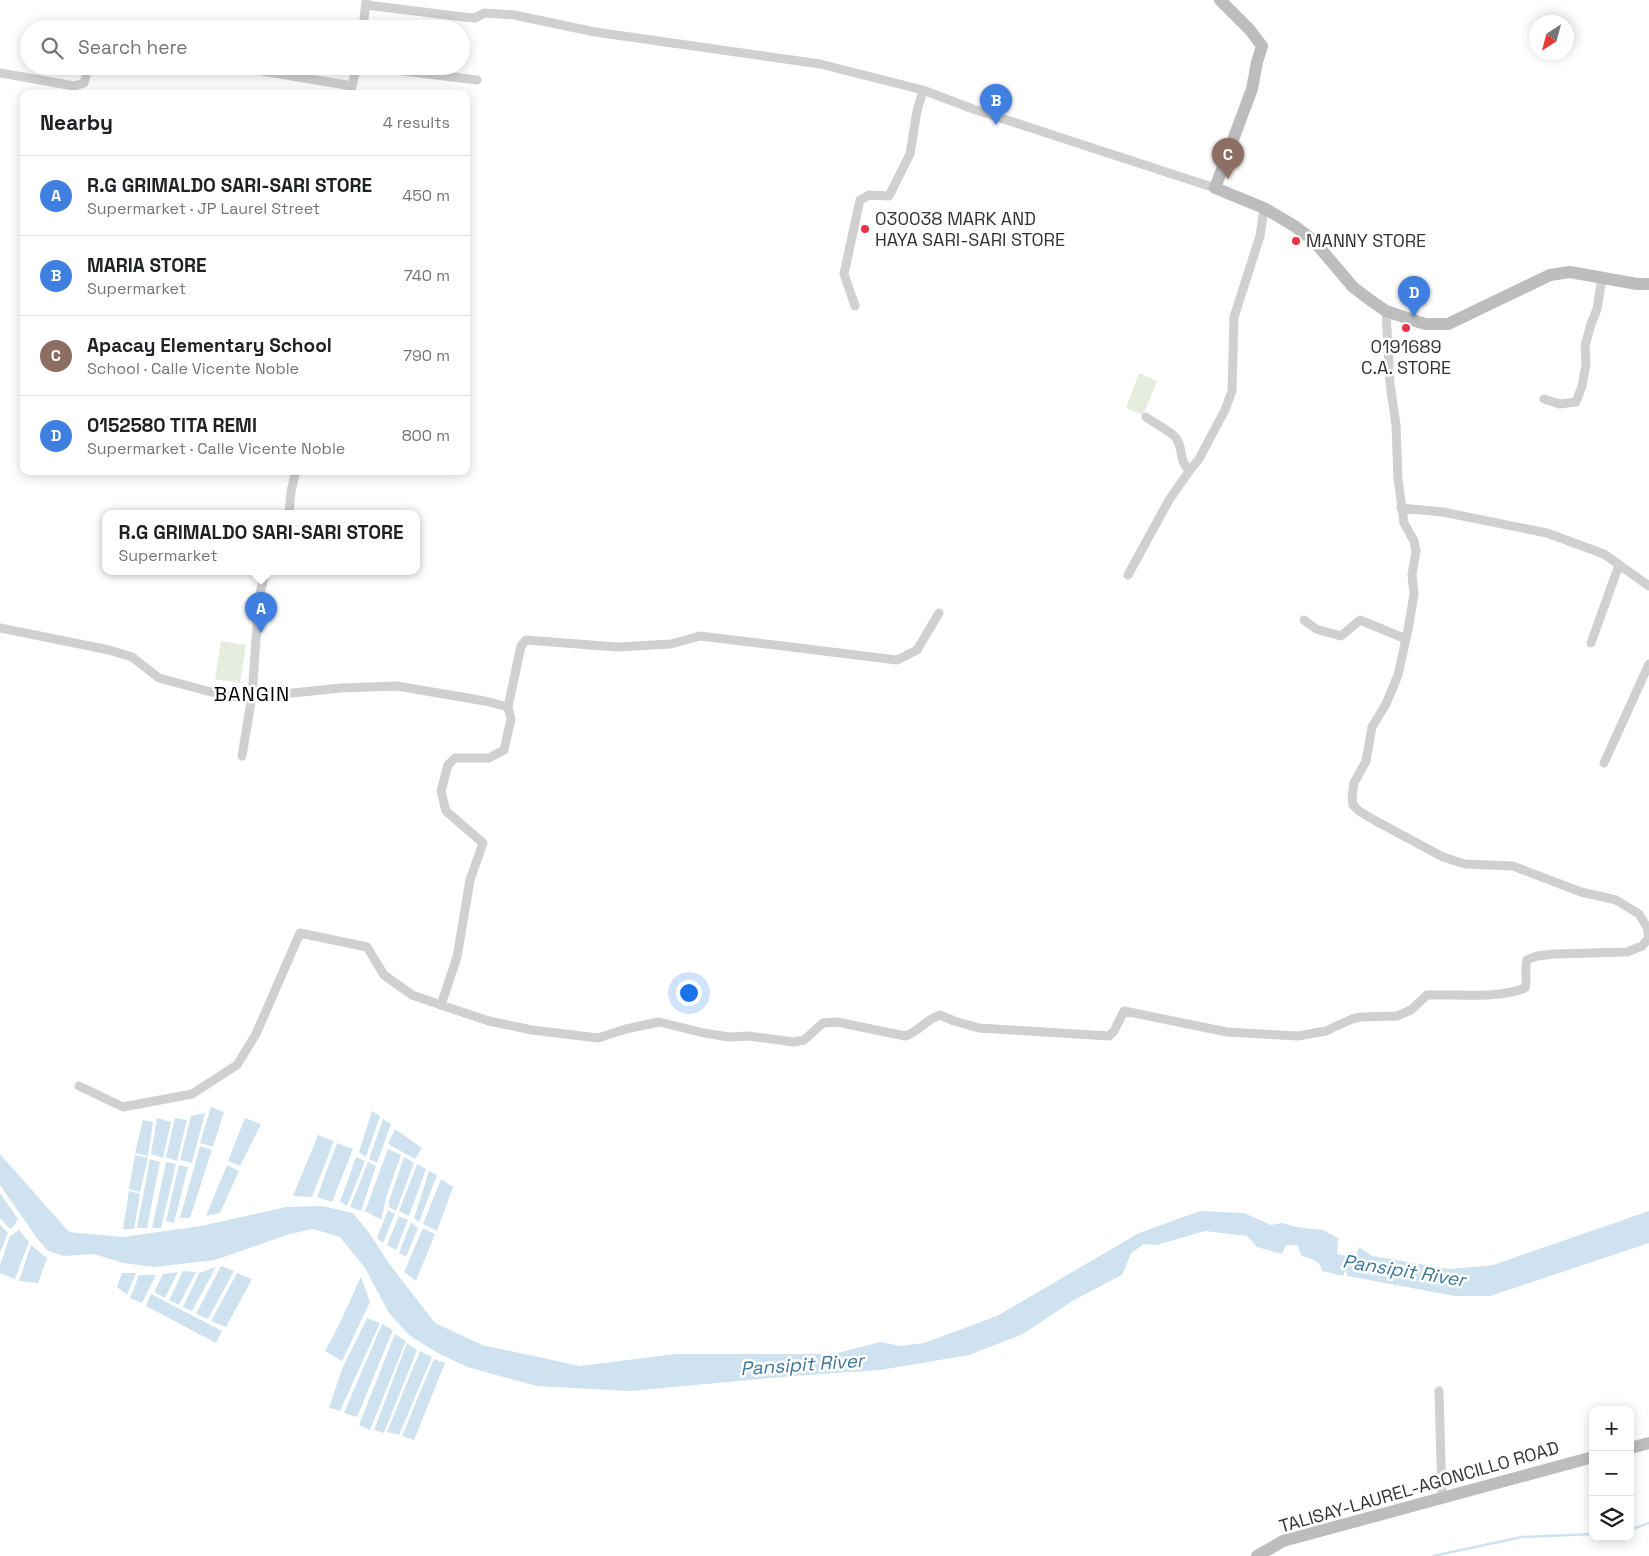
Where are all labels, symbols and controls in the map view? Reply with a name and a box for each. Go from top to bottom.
north arrow [1529,15,1574,60]
search box [20,20,470,75]
icon: search [38,34,66,62]
text: Search here [78,35,188,60]
pin: B [980,84,1012,125]
text: Nearby [40,109,113,136]
text: 4 results [383,112,450,133]
pin: C [1212,138,1244,179]
text: R.G GRIMALDO SARI-SARI STORE [87,173,372,198]
text: A [51,185,61,206]
text: 450 m [402,185,450,206]
text: Supermarket · JP Laurel Street [87,198,320,219]
place label: 030038 MARK AND HAYA SARI-SARI STORE [875,207,1065,251]
marker: 030038 MARK AND HAYA SARI-SARI STORE [859,223,871,235]
place label: MANNY STORE [1306,229,1426,252]
marker: MANNY STORE [1290,235,1302,247]
text: MARIA STORE [87,253,207,278]
text: B [51,265,61,286]
text: 740 m [404,265,450,286]
pin: D [1398,276,1430,317]
text: Supermarket [87,278,186,299]
marker: 0191689 C.A. STORE [1400,322,1412,334]
text: Apacay Elementary School [87,333,332,358]
place label: 0191689 C.A. STORE [1361,335,1451,379]
text: C [51,345,61,366]
text: 790 m [403,345,450,366]
text: School · Calle Vicente Noble [87,358,299,379]
text: 0152580 TITA REMI [87,413,257,438]
text: D [51,425,61,446]
text: 800 m [402,425,450,446]
text: Supermarket · Calle Vicente Noble [87,438,345,459]
popup [102,510,420,575]
text: R.G GRIMALDO SARI-SARI STORE [118,520,404,545]
text: Supermarket [118,545,218,566]
pin: A [245,592,277,633]
district label: BANGIN [214,681,290,707]
your location [676,980,702,1006]
water label: Pansipit River [1341,1248,1469,1293]
water label: Pansipit River [739,1348,867,1381]
map controls [1589,1406,1634,1541]
button: + [1589,1406,1634,1451]
street label: TALISAY-LAUREL-AGONCILLO ROAD [1276,1435,1562,1538]
button: − [1589,1451,1634,1496]
button: layers [1589,1496,1634,1541]

